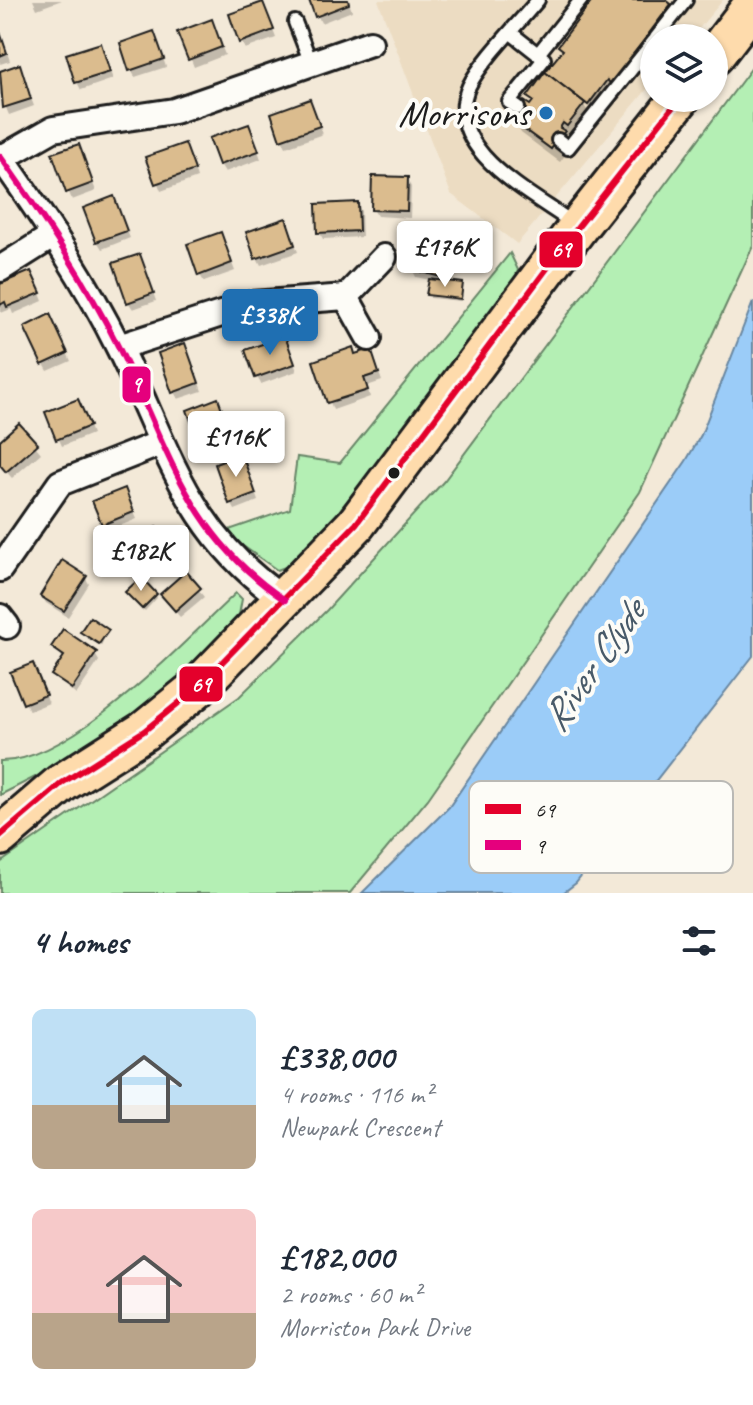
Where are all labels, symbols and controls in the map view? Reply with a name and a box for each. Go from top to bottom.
map controls [640,24,728,112]
button: layers [640,24,728,112]
place label: Morrisons [398,90,533,137]
marker: Morrisons [537,104,555,122]
pin: £176K [389,221,501,289]
text: £176K [415,230,475,263]
line badge: 69 [538,230,584,269]
text: 69 [551,236,573,264]
pin: £338K [214,289,326,357]
text: £338K [240,298,300,331]
line badge: 9 [121,365,152,404]
text: 9 [131,371,143,399]
pin: £116K [180,411,292,479]
text: £116K [206,420,266,453]
unlabelled marker [386,465,402,481]
pin: £182K [85,525,197,593]
text: £182K [111,534,171,567]
water label: River Clyde [530,586,659,741]
line badge: 69 [178,665,224,703]
text: 69 [191,671,213,699]
legend [469,781,733,873]
text: 69 [535,796,557,824]
text: 9 [535,832,547,860]
icon: filters [677,919,721,963]
text: 4 homes [32,920,128,963]
text: £338,000 [280,1035,394,1078]
icon: home [96,1041,192,1137]
text: 4 rooms · 116 m² [280,1078,432,1111]
text: Newpark Crescent [280,1111,440,1144]
text: £182,000 [280,1235,394,1278]
icon: home [96,1241,192,1337]
text: 2 rooms · 60 m² [280,1278,421,1311]
text: Morriston Park Drive [280,1311,470,1344]

